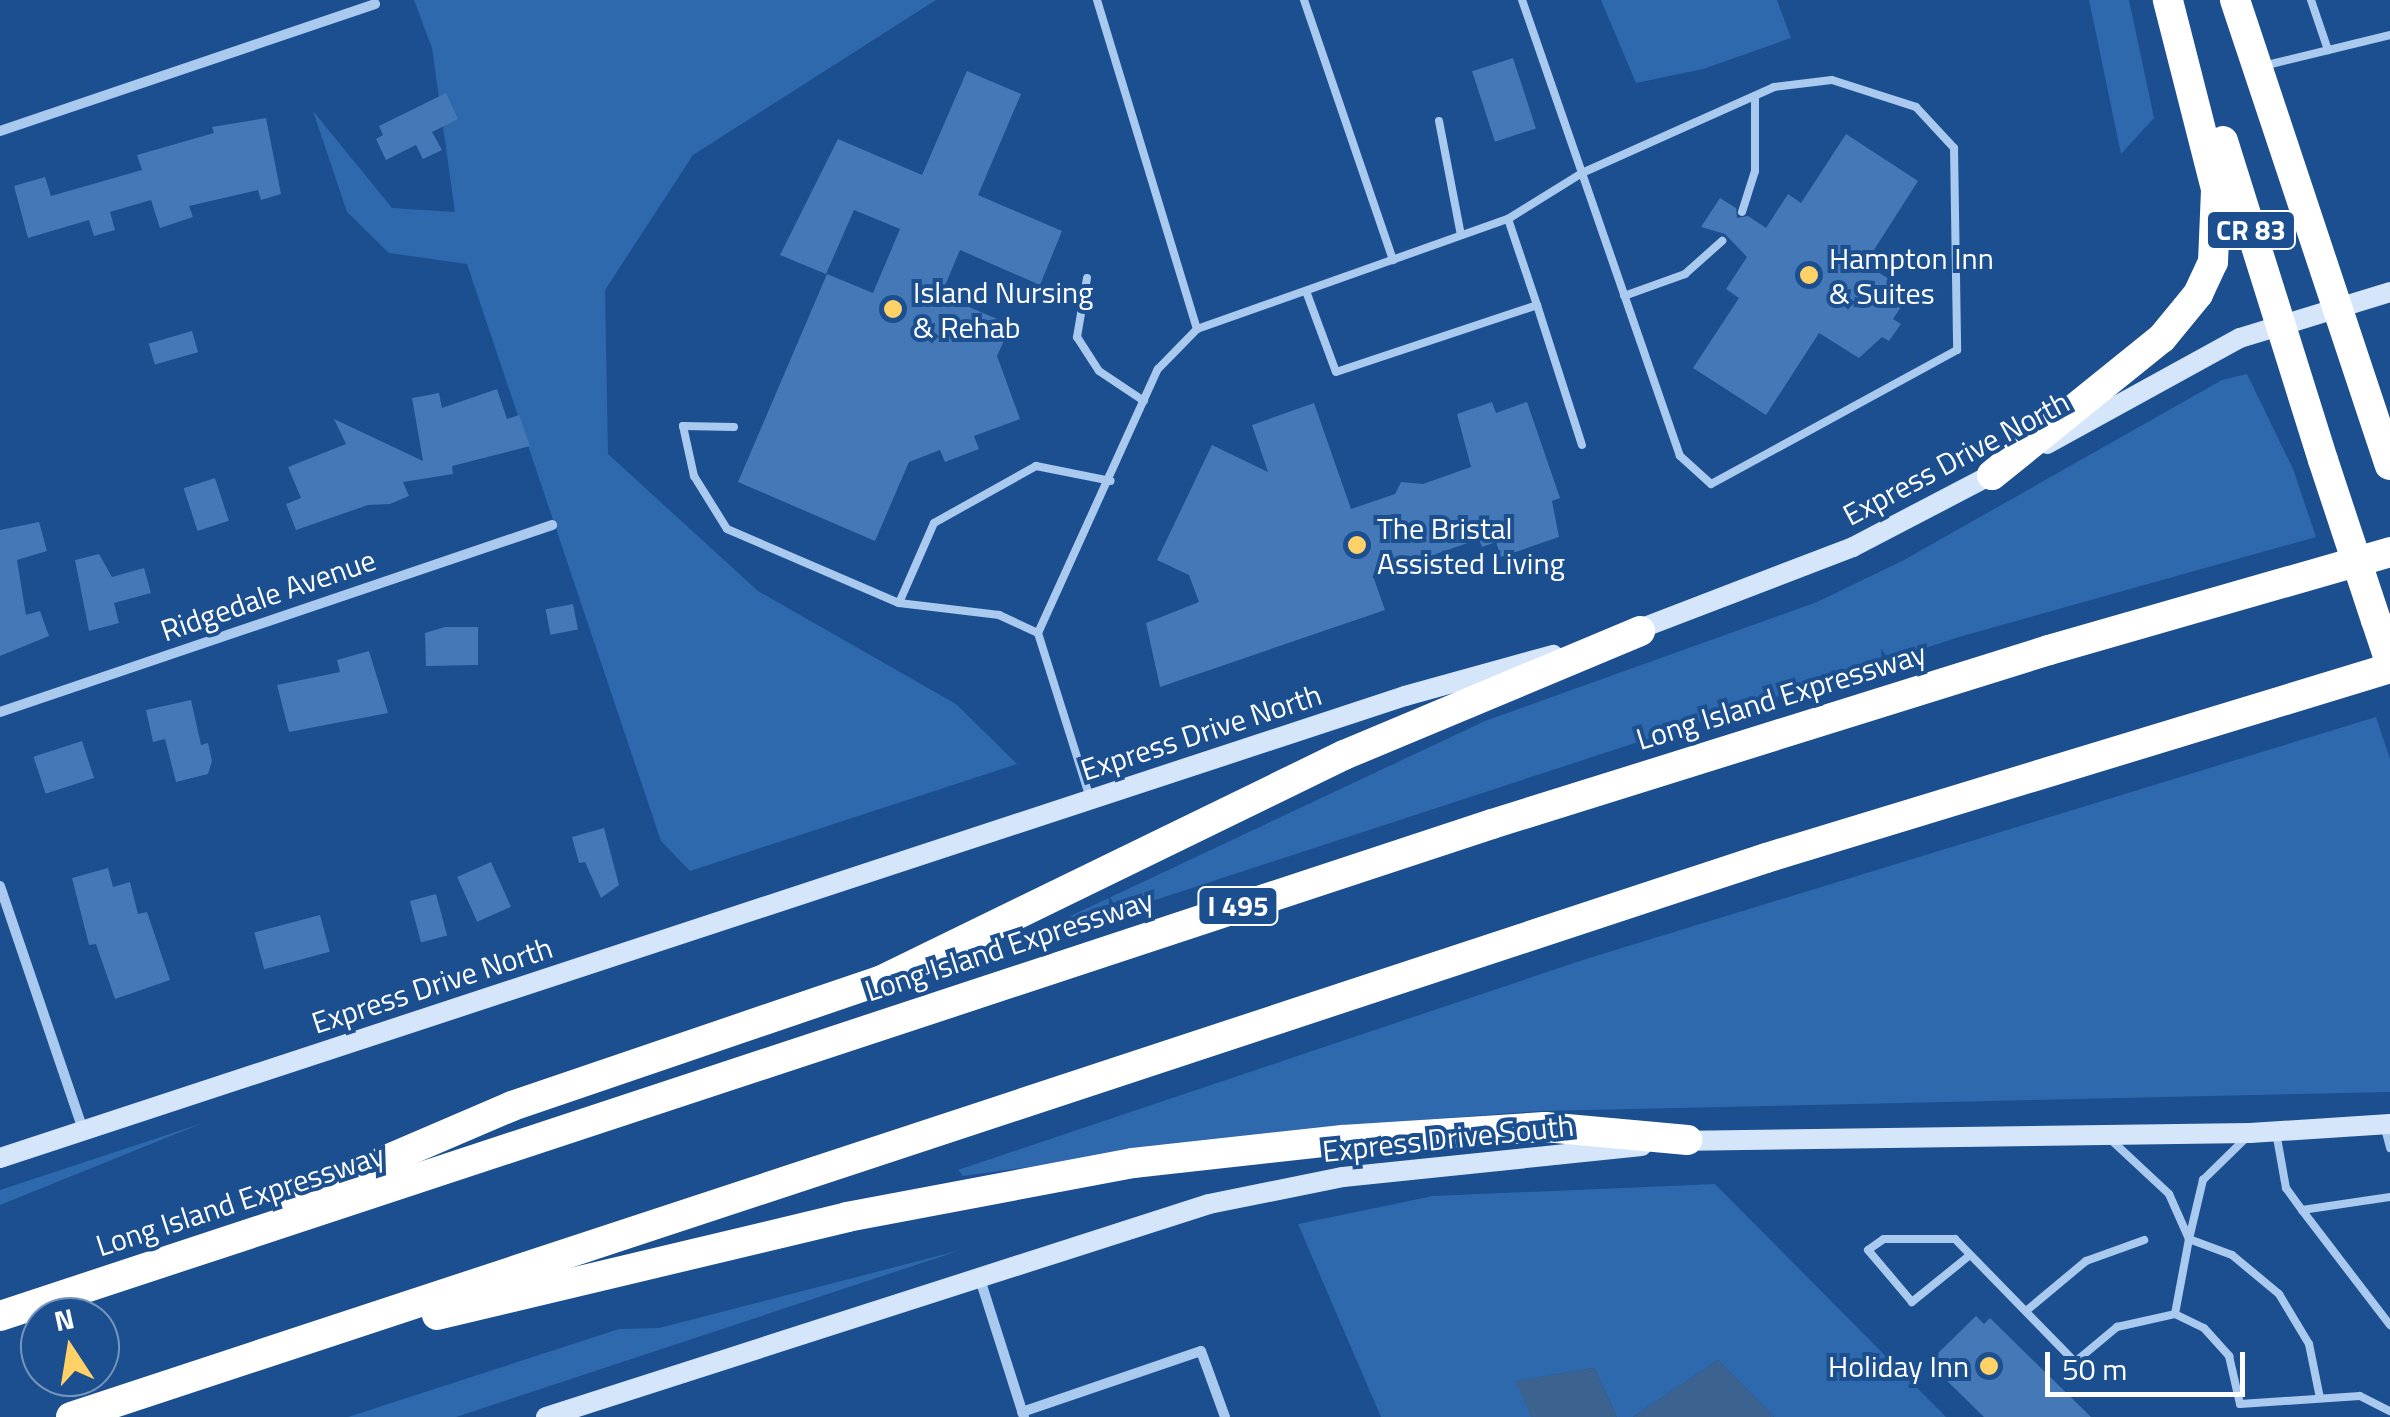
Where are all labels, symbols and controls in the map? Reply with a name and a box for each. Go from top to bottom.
road number: CR 83 [2204,207,2298,253]
place label: Hampton Inn & Suites [1829,240,1994,310]
marker: Hampton Inn & Suites [1798,264,1820,286]
place label: Island Nursing & Rehab [913,274,1094,344]
marker: Island Nursing & Rehab [882,298,904,320]
street label: Express Drive North [1837,383,2075,533]
place label: The Bristal Assisted Living [1377,510,1565,580]
marker: The Bristal Assisted Living [1346,534,1368,556]
street label: Ridgedale Avenue [156,541,380,649]
street label: Long Island Expressway [1632,635,1930,757]
street label: Express Drive North [1076,676,1326,788]
street label: Long Island Expressway [860,881,1158,1009]
road number: I 495 [1196,883,1280,929]
street label: Express Drive North [307,929,557,1041]
street label: Express Drive South [1321,1107,1575,1169]
street label: Long Island Expressway [91,1136,389,1264]
text: N [50,1296,78,1342]
north arrow [20,1297,120,1397]
scale bar [2050,1332,2250,1394]
text: 50 m [2062,1346,2127,1392]
place label: Holiday Inn [1828,1348,1969,1384]
marker: Holiday Inn [1978,1355,2000,1377]

